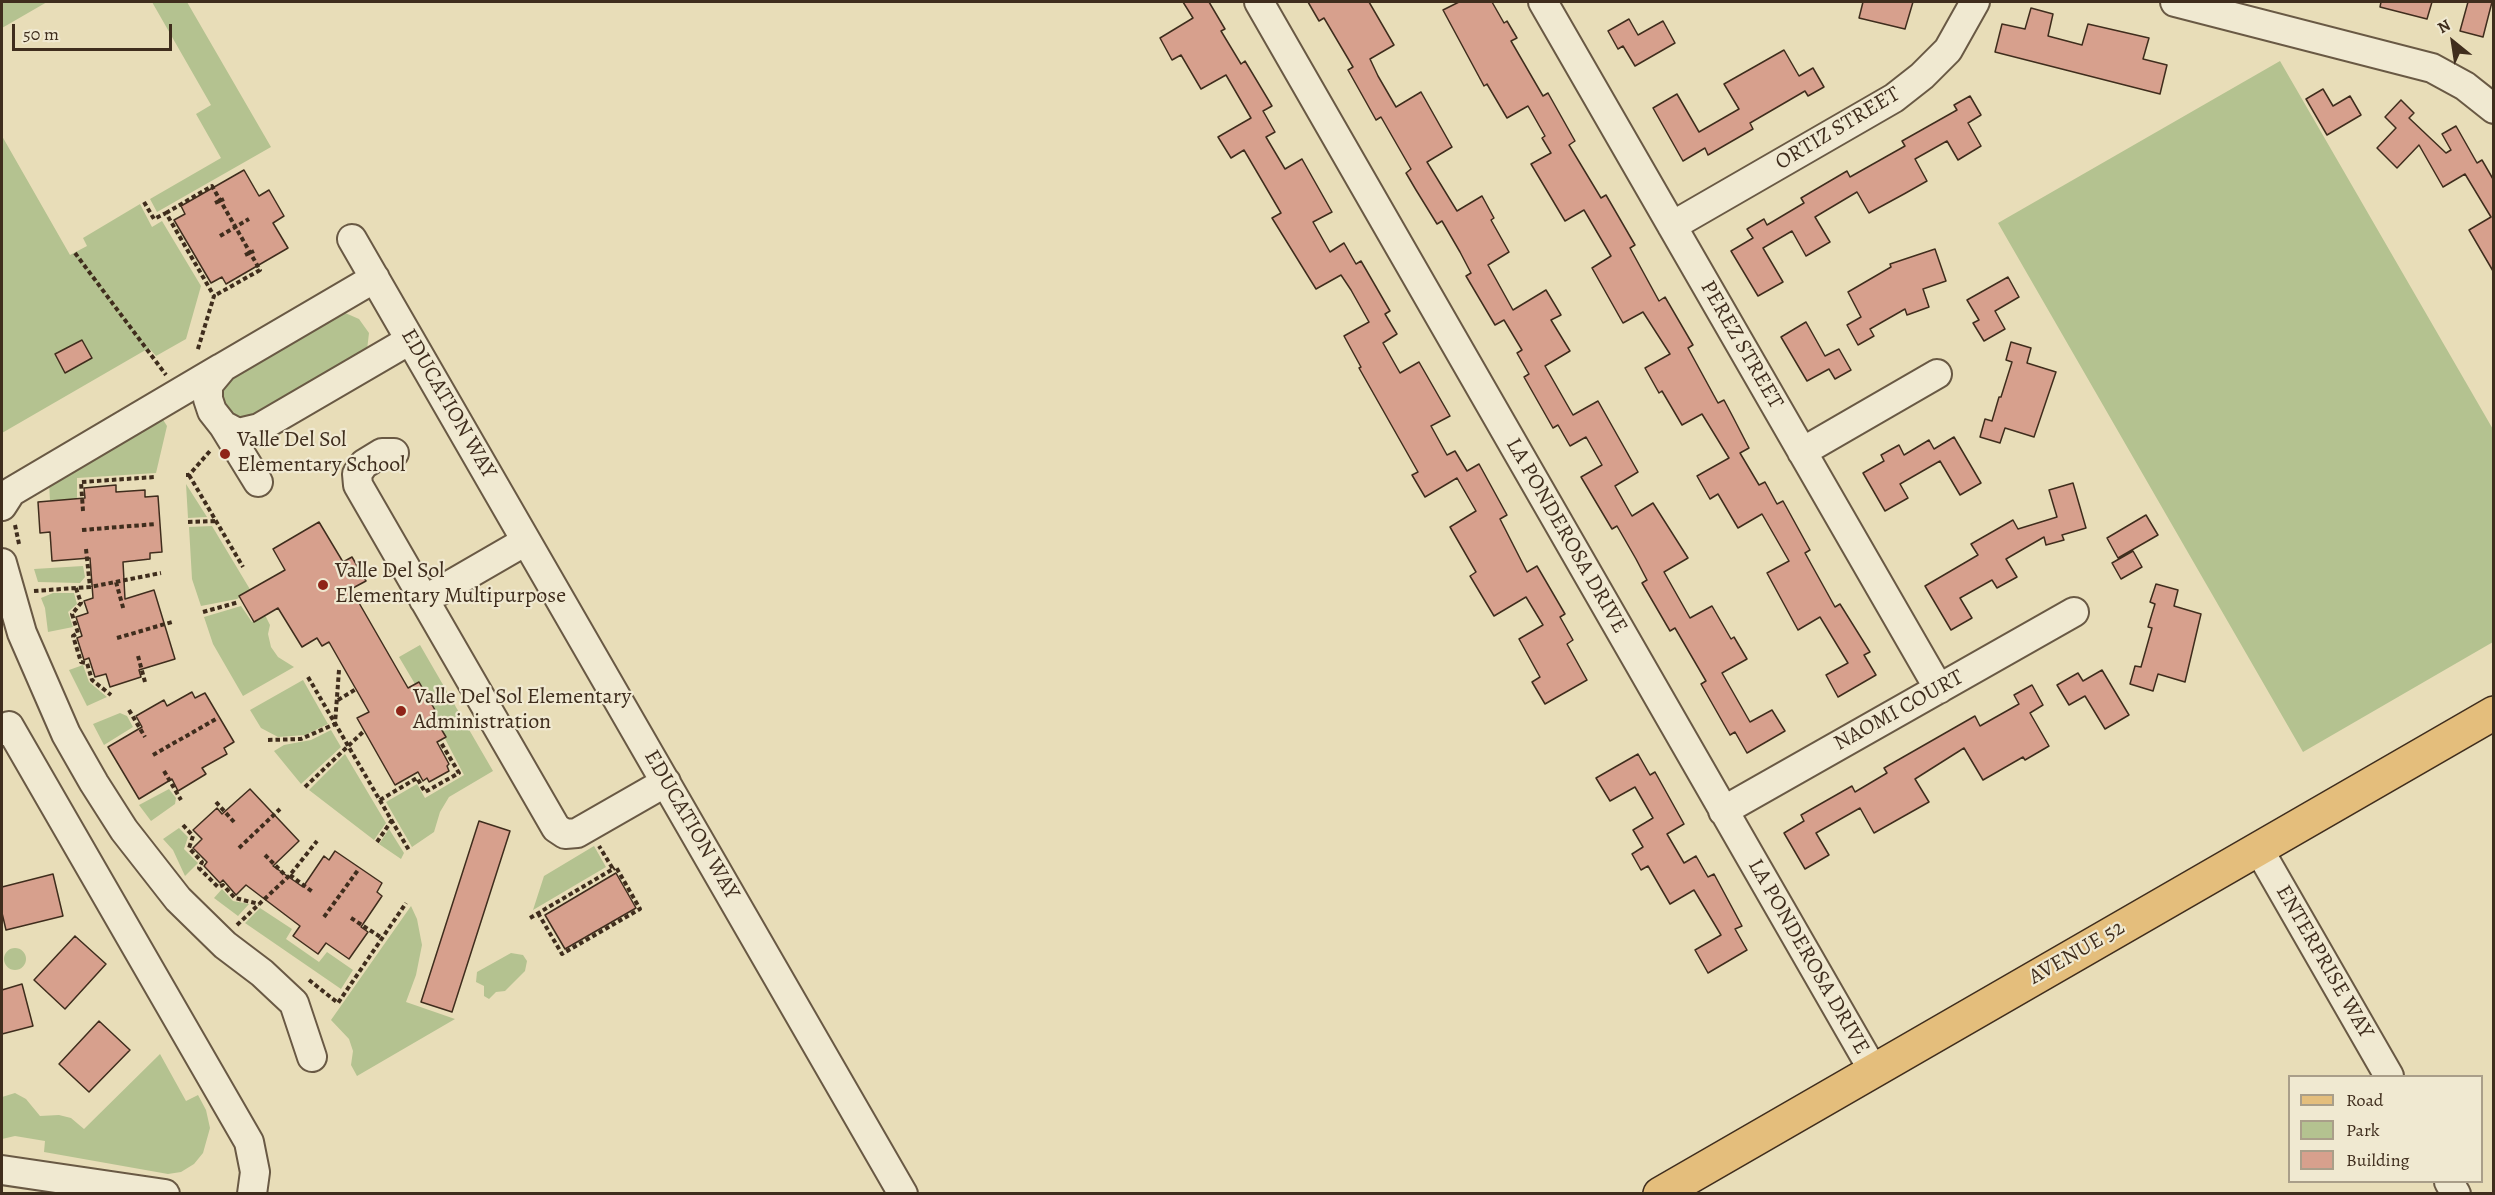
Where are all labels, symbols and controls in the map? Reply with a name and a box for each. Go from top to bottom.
scale bar [15,12,176,50]
north arrow [2423,12,2483,72]
text: N [2433,14,2455,39]
text: 50 m [23,22,59,46]
street label: ORTIZ STREET [1771,81,1905,177]
street label: PEREZ STREET [1694,276,1788,414]
street label: EDUCATION WAY [395,325,501,483]
place label: Valle Del Sol Elementary School [237,428,405,480]
street label: LA PONDEROSA DRIVE [1499,434,1633,638]
marker: Valle Del Sol Elementary School [218,447,232,461]
place label: Valle Del Sol Elementary Multipurpose [335,559,566,610]
marker: Valle Del Sol Elementary Multipurpose [316,578,330,592]
street label: NAOMI COURT [1830,665,1968,757]
place label: Valle Del Sol Elementary Administration [413,685,631,736]
marker: Valle Del Sol Elementary Administration [394,704,408,718]
street label: EDUCATION WAY [638,746,744,904]
street label: LA PONDEROSA DRIVE [1741,855,1875,1059]
street label: ENTERPRISE WAY [2269,881,2379,1043]
street label: AVENUE 52 [2024,915,2130,991]
legend [2288,1075,2483,1183]
text: Road [2346,1088,2383,1112]
text: Park [2346,1118,2380,1142]
text: Building [2346,1148,2410,1172]

